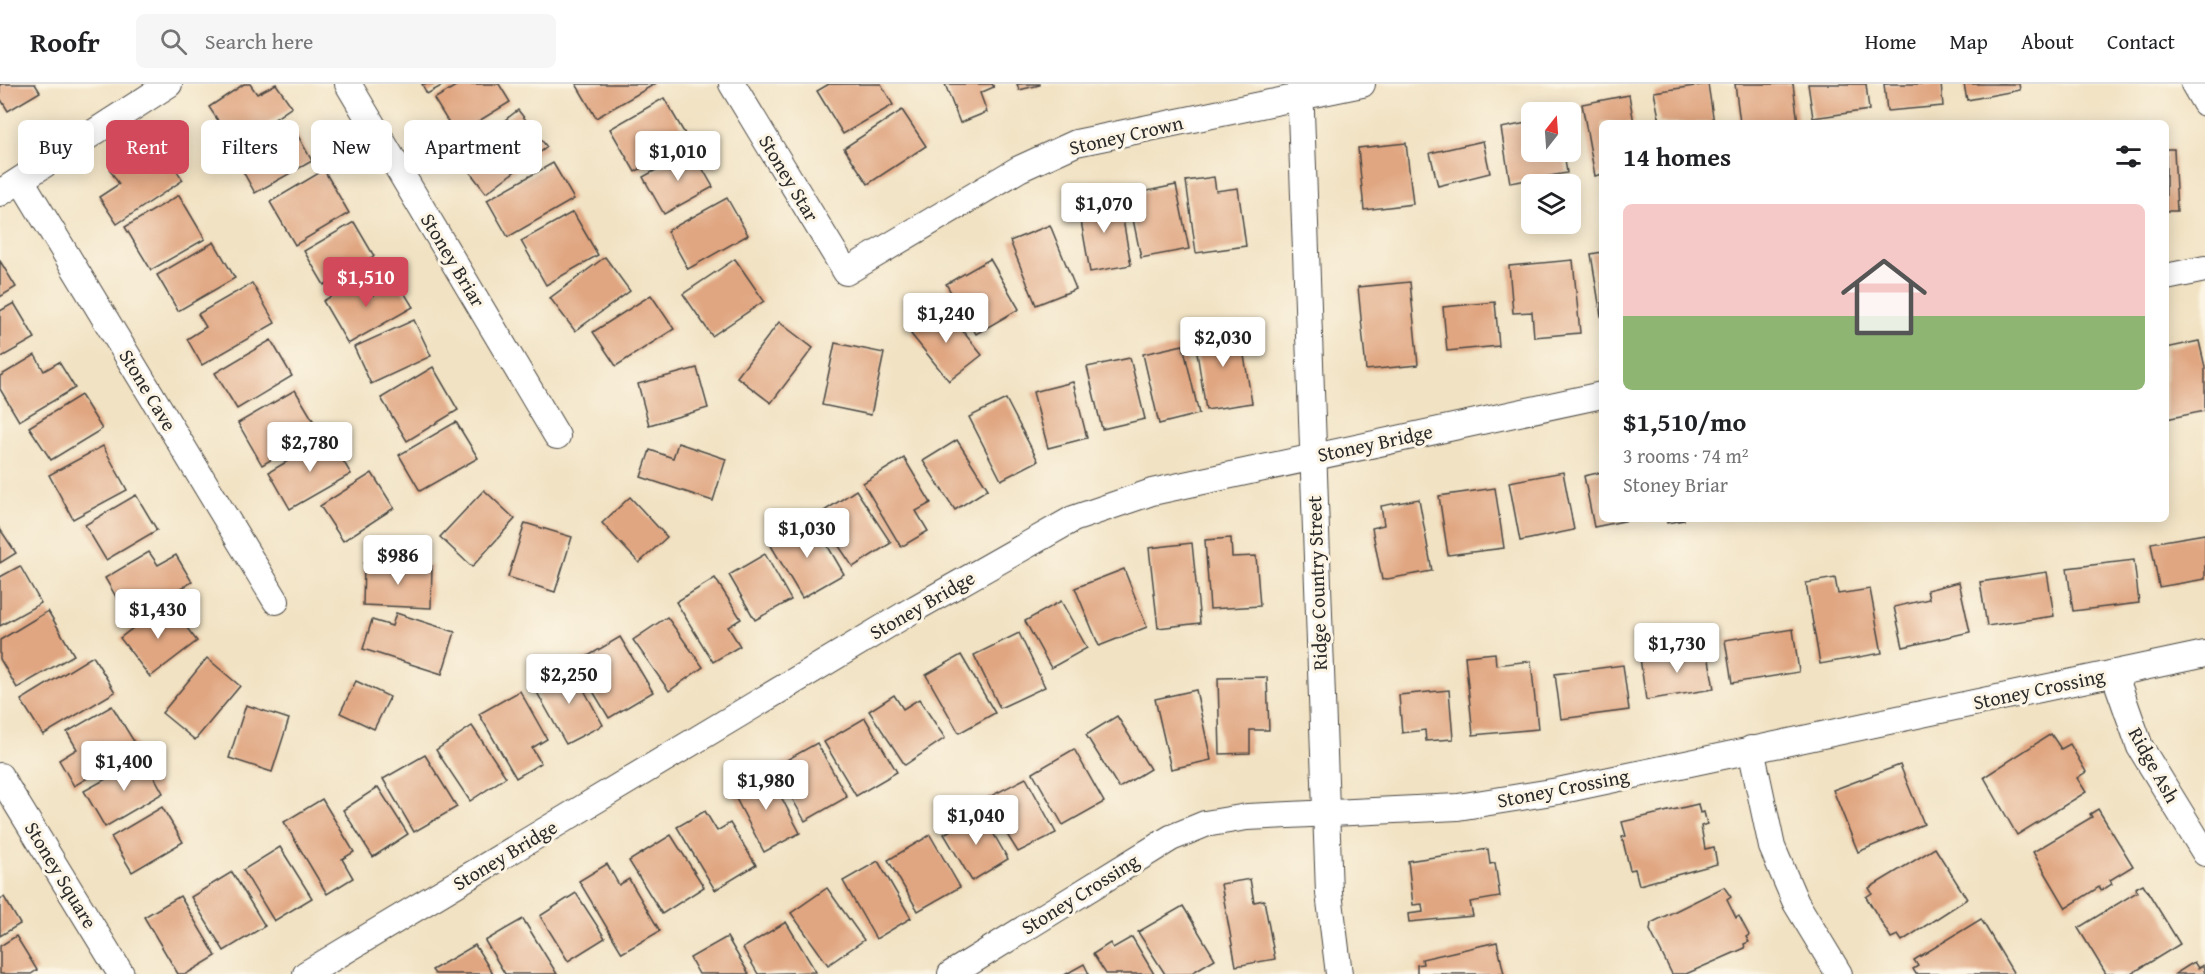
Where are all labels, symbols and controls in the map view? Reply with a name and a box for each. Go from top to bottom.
search box [136,14,556,68]
text: Roofr [30,21,100,62]
icon: search [157,25,190,58]
text: Search here [205,25,313,57]
text: Home [1865,26,1916,57]
text: Map [1949,26,1988,57]
text: About [2021,26,2074,57]
text: Contact [2107,26,2175,57]
north arrow [1521,102,1581,162]
map controls [1521,102,1581,234]
street label: Stoney Crown [1066,107,1186,162]
chip: Buy [18,120,94,174]
chip: Rent [106,120,189,174]
chip: Filters [201,120,299,174]
chip: New [311,120,392,174]
chip: Apartment [404,120,542,174]
street label: Stoney Star [752,129,827,227]
pin: $1,010 [629,131,727,182]
text: $1,010 [649,136,707,165]
text: 14 homes [1623,137,1731,176]
icon: filters [2112,140,2145,173]
button: layers [1521,174,1581,234]
pin: $1,070 [1055,183,1153,234]
text: $1,070 [1075,188,1133,217]
street label: Stoney Briar [414,207,493,312]
icon: home [1830,243,1938,351]
pin: $1,510 [317,257,415,308]
text: $1,510 [337,262,395,291]
pin: $1,240 [897,293,995,344]
text: $1,240 [917,298,975,327]
pin: $2,030 [1174,317,1272,368]
text: $2,030 [1194,322,1252,351]
street label: Stone Cave [113,343,184,436]
text: $1,510/mo [1623,402,1746,441]
street label: Stoney Bridge [1315,416,1435,469]
pin: $2,780 [261,422,359,473]
text: $2,780 [281,427,339,456]
text: 3 rooms · 74 m² [1623,441,1749,470]
text: Stoney Briar [1623,470,1728,499]
street label: Ridge Country Street [1299,495,1334,671]
pin: $1,030 [758,508,856,559]
text: $1,030 [778,513,836,542]
pin: $986 [362,535,434,586]
text: $986 [377,540,419,569]
street label: Stoney Bridge [864,563,980,646]
pin: $1,430 [109,589,207,640]
text: $1,430 [129,594,187,623]
pin: $1,730 [1628,623,1726,674]
text: $1,730 [1648,628,1706,657]
pin: $2,250 [520,654,618,705]
text: $2,250 [540,659,598,688]
street label: Stoney Crossing [1970,660,2107,717]
street label: Ridge Ash [2122,721,2187,808]
pin: $1,400 [75,741,173,792]
text: $1,400 [95,746,153,775]
pin: $1,980 [717,760,815,811]
street label: Stoney Crossing [1495,761,1631,814]
text: $1,980 [737,765,795,794]
pin: $1,040 [927,795,1025,846]
text: $1,040 [947,800,1005,829]
street label: Stoney Bridge [447,812,562,897]
street label: Stoney Square [18,816,105,934]
street label: Stoney Crossing [1015,846,1144,941]

